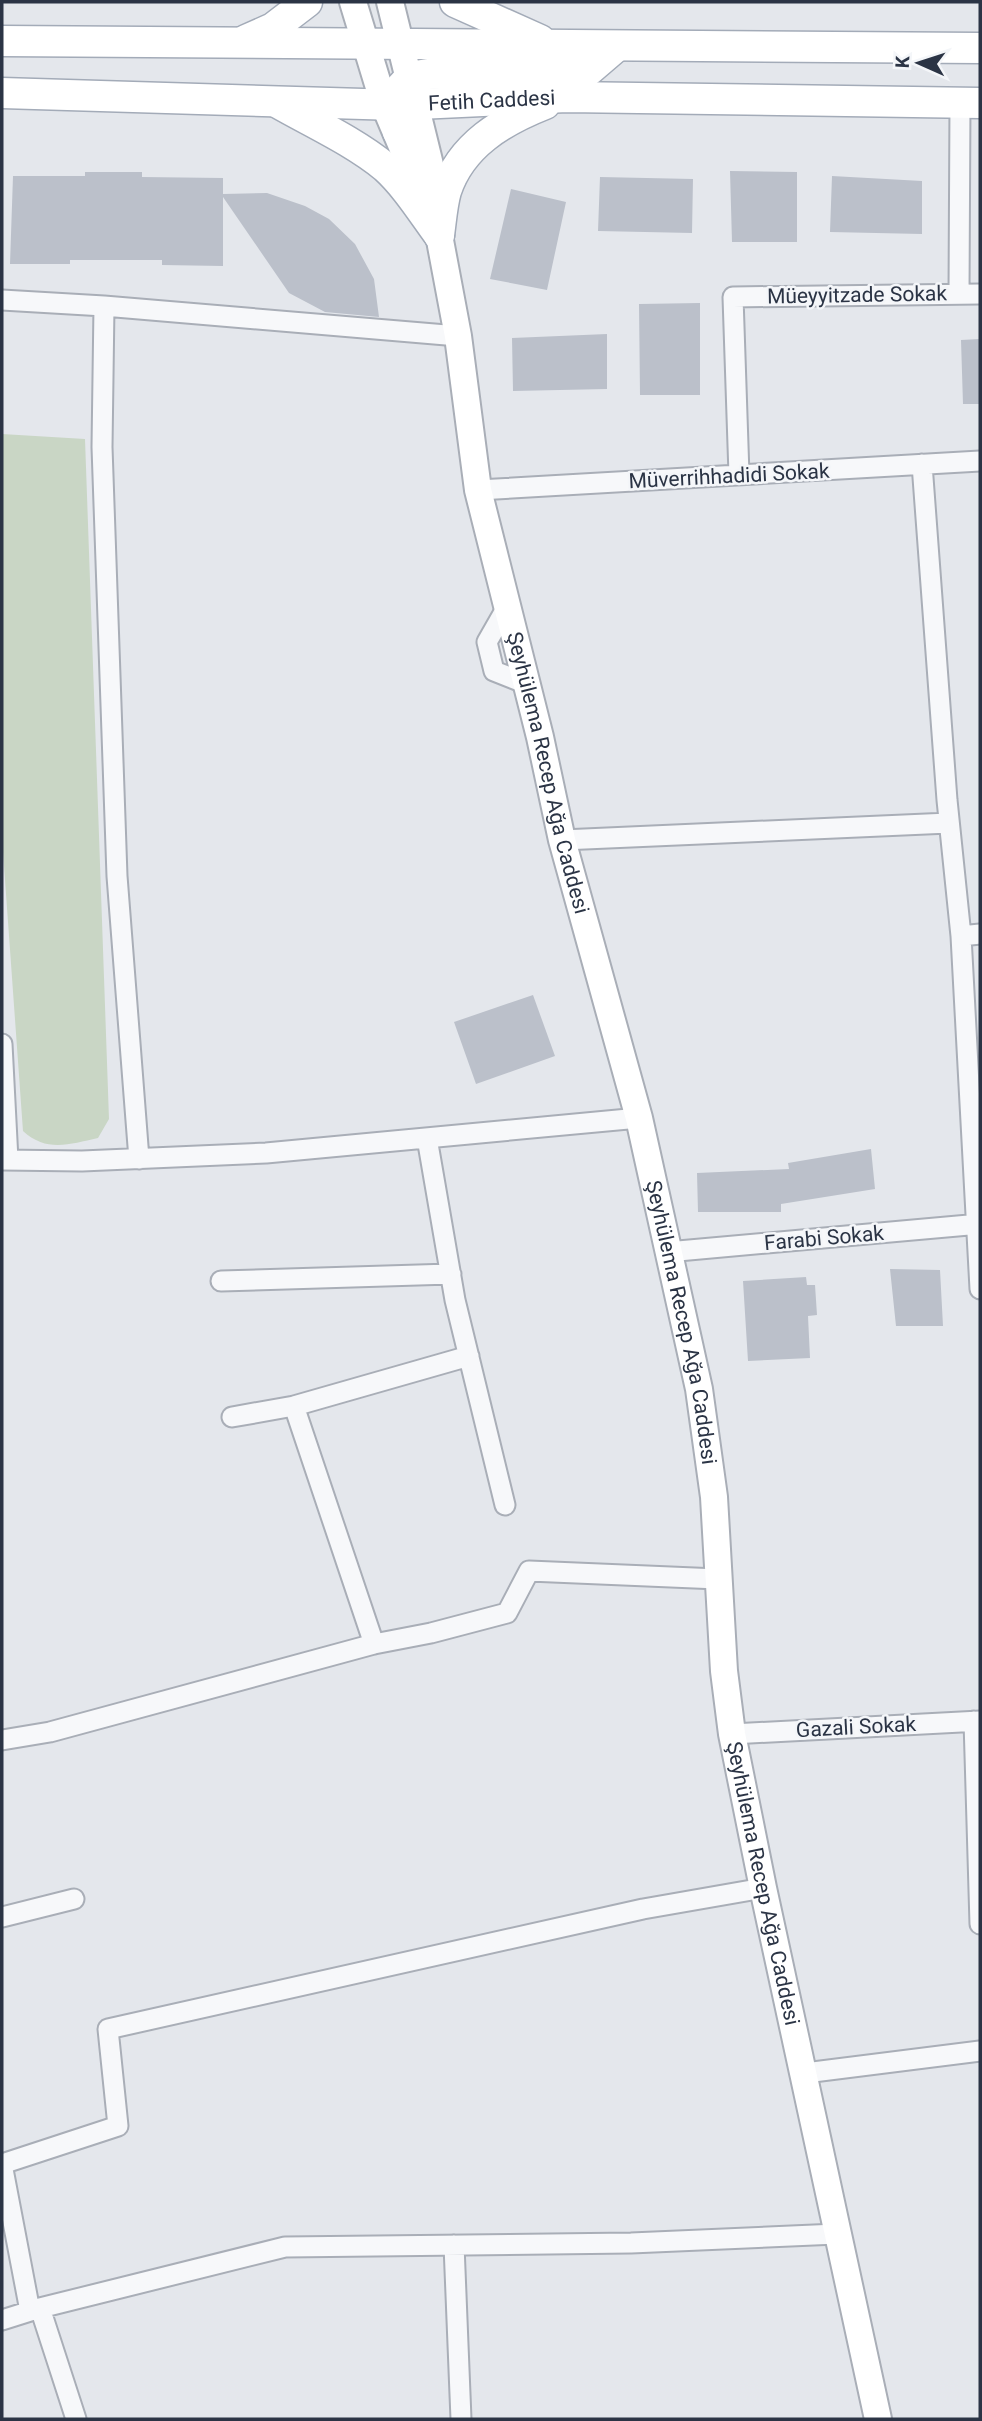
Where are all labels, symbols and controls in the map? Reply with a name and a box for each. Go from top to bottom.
north arrow [884,28,954,98]
text: K [891,55,914,69]
street label: Fetih Caddesi [428,86,556,116]
street label: Müeyyitzade Sokak [767,281,948,309]
street label: Müverrihhadidi Sokak [628,459,830,493]
street label: Şeyhülema Recep Ağa Caddesi [502,629,594,916]
street label: Şeyhülema Recep Ağa Caddesi [641,1178,721,1466]
street label: Farabi Sokak [763,1221,885,1255]
street label: Gazali Sokak [795,1712,917,1742]
street label: Şeyhülema Recep Ağa Caddesi [722,1739,804,2027]

